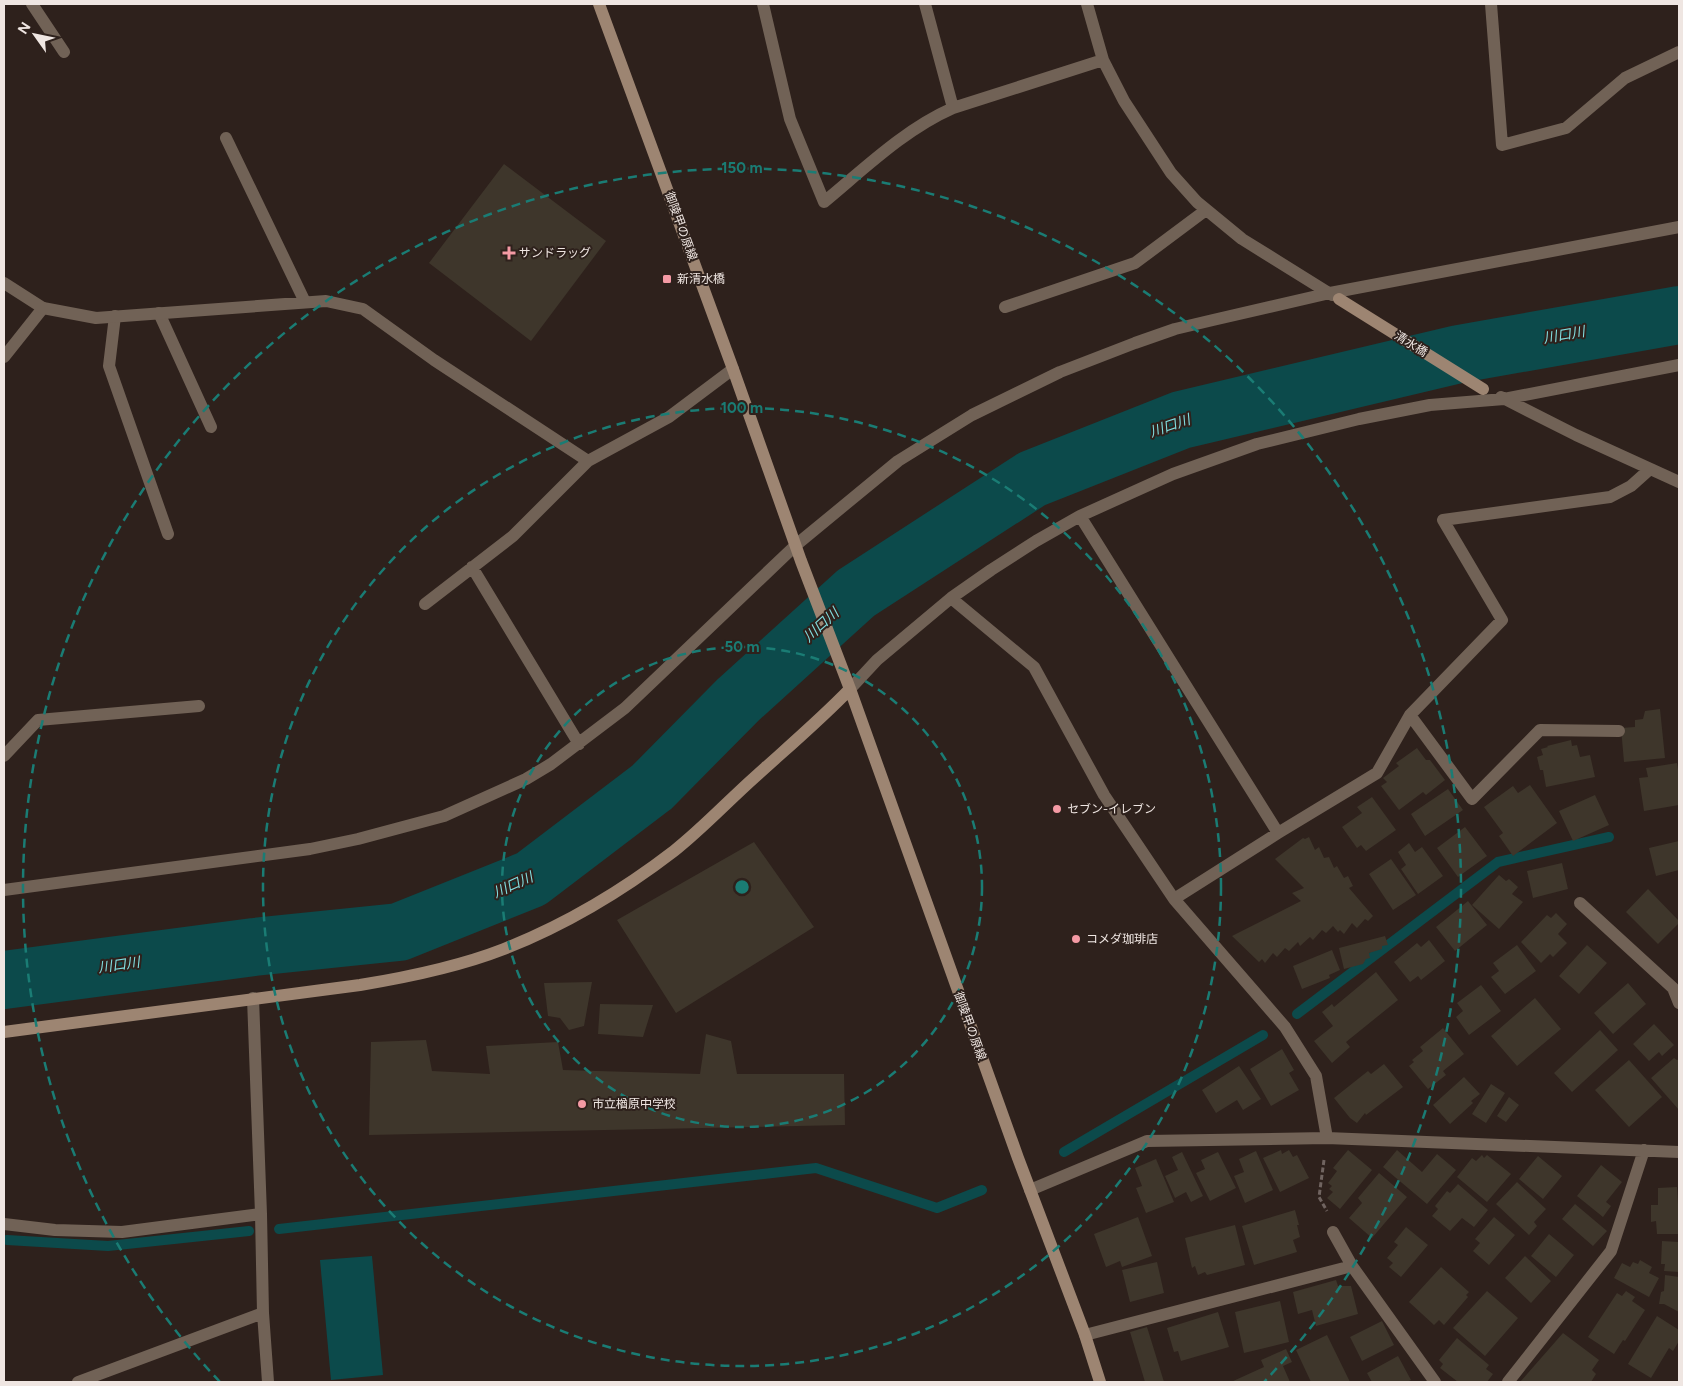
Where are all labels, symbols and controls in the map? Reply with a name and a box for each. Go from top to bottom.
north arrow [10,10,60,60]
text: N [14,19,35,37]
text: 150 m [721,159,763,177]
street label: 御陵甲の原線 [662,190,700,262]
place label: サンドラッグ [519,246,591,260]
marker: サンドラッグ [503,247,515,259]
place label: 新清水橋 [677,272,725,286]
marker: 新清水橋 [661,273,673,285]
water label: 川口川 [1542,323,1588,347]
street label: 清水橋 [1392,329,1430,359]
text: 100 m [721,399,763,417]
water label: 川口川 [1147,410,1195,441]
water label: 川口川 [800,603,844,645]
text: 50 m [724,638,760,656]
place label: セブン-イレブン [1067,802,1156,816]
marker: セブン-イレブン [1051,803,1063,815]
water label: 川口川 [490,868,537,901]
centre of rings [733,878,751,896]
place label: コメダ珈琲店 [1086,932,1158,946]
marker: コメダ珈琲店 [1070,933,1082,945]
water label: 川口川 [97,953,143,976]
street label: 御陵甲の原線 [951,990,989,1062]
place label: 市立楢原中学校 [592,1097,676,1111]
marker: 市立楢原中学校 [576,1098,588,1110]

